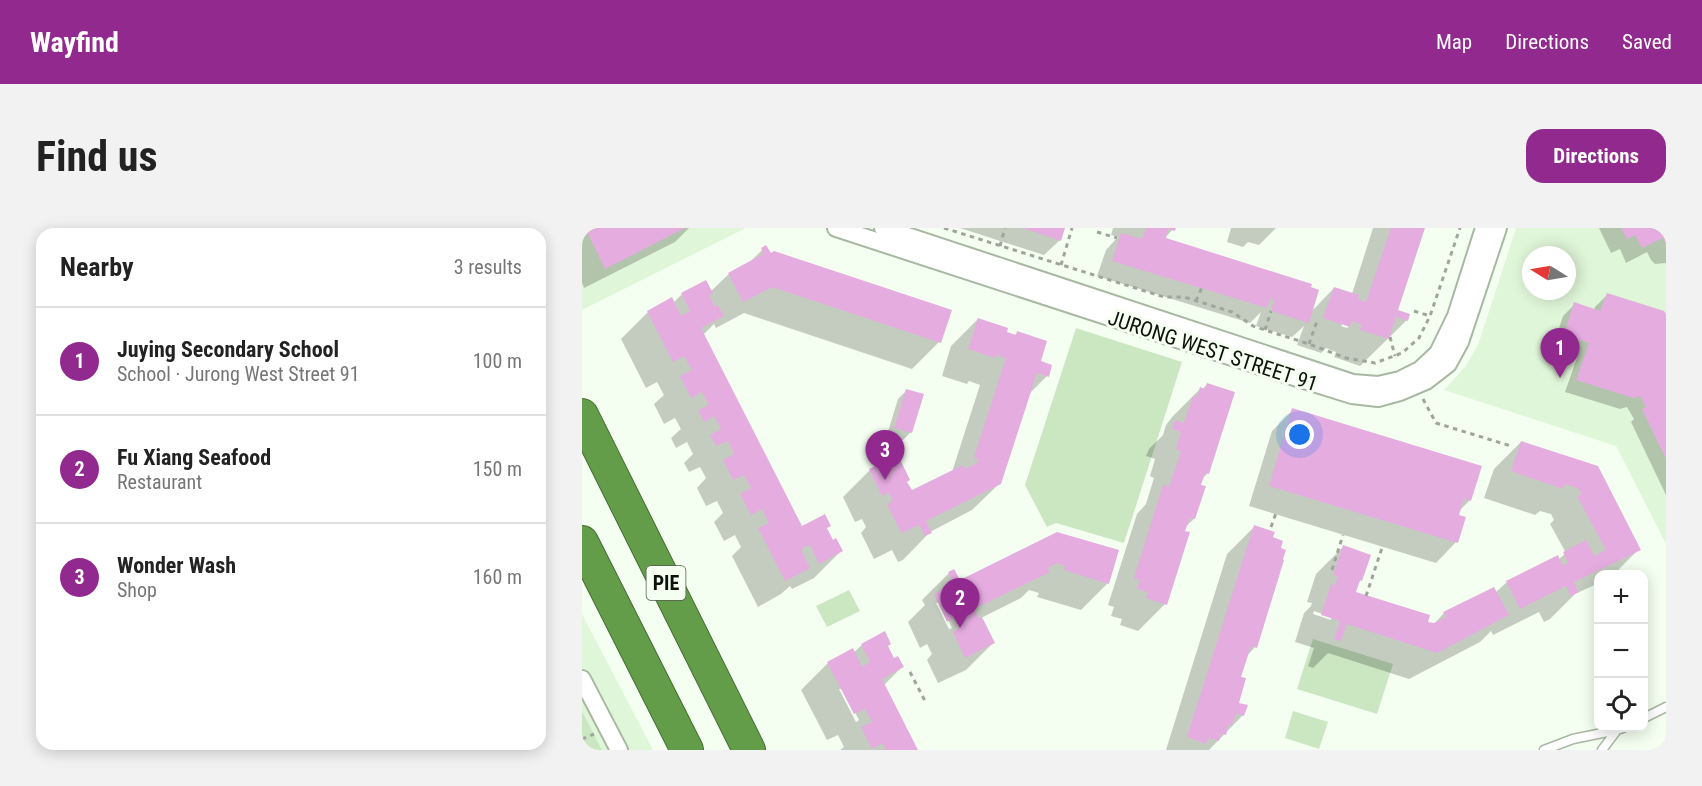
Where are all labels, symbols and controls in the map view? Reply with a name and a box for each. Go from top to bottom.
text: Wayfind [30,26,119,59]
text: Map [1436,30,1472,54]
text: Directions [1505,30,1589,54]
text: Saved [1622,30,1672,54]
button: Directions [1526,129,1666,183]
text: Find us [36,132,157,181]
north arrow [1522,246,1576,300]
text: Nearby [60,252,134,282]
text: 3 results [454,255,522,279]
street label: JURONG WEST STREET 91 [1105,306,1321,396]
pin: 1 [1540,328,1580,378]
text: Juying Secondary School [117,337,339,362]
text: 1 [74,349,85,373]
text: 100 m [473,349,522,373]
text: School · Jurong West Street 91 [117,362,360,386]
your location [1285,420,1314,449]
pin: 3 [866,430,904,480]
text: Fu Xiang Seafood [117,445,271,470]
text: 2 [74,457,85,481]
text: 150 m [473,457,522,481]
text: Restaurant [117,470,202,494]
text: Wonder Wash [117,553,236,578]
text: 3 [74,565,85,589]
text: 160 m [473,565,522,589]
road number: PIE [646,566,686,600]
map controls [1594,570,1648,732]
button: + [1594,570,1648,624]
text: Shop [117,578,157,602]
pin: 2 [940,578,980,628]
button: − [1594,624,1648,678]
button: locate [1594,678,1648,732]

